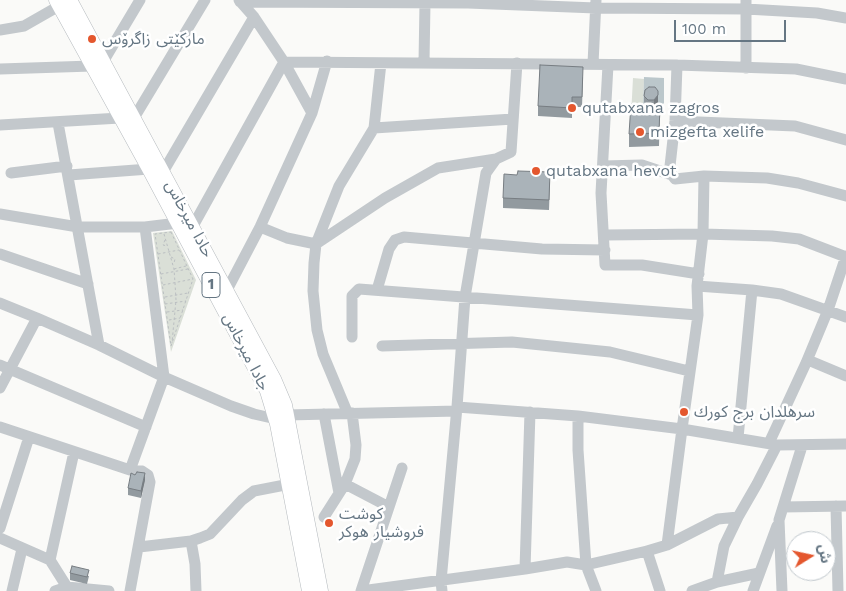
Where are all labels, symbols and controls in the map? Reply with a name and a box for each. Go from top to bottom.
scale bar [676,10,788,42]
text: 100 m [682,20,726,38]
place label: مارکێتی زاگرۆس [102,29,205,49]
marker: مارکێتی زاگرۆس [86,33,98,45]
place label: qutabxana zagros [582,98,720,118]
marker: qutabxana zagros [566,102,578,114]
place label: mizgefta xelife [650,122,764,142]
marker: mizgefta xelife [634,126,646,138]
place label: qutabxana hevot [546,161,677,181]
marker: qutabxana hevot [530,165,542,177]
street label: حادا ميرخاس [161,177,217,261]
road number: 1 [202,272,220,298]
street label: جادا ميرخاس [218,310,274,394]
place label: سرهلدان برج كورك [694,402,815,422]
marker: سرهلدان برج كورك [678,406,690,418]
place label: كوشت فروشيار هوكر [339,504,424,542]
marker: كوشت فروشيار هوكر [323,517,335,529]
north arrow [786,531,836,581]
text: ش [815,543,834,564]

